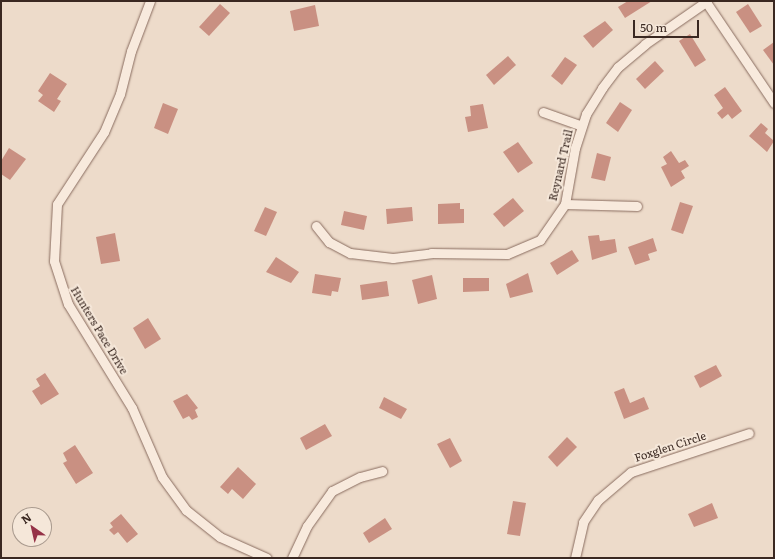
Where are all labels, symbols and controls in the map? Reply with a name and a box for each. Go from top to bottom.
scale bar [635,12,701,38]
text: 50 m [640,18,667,36]
street label: Reynard Trail [545,128,575,202]
street label: Hunters Pace Drive [69,284,131,376]
street label: Foxglen Circle [632,428,708,464]
north arrow [12,507,52,547]
text: N [18,509,34,527]

